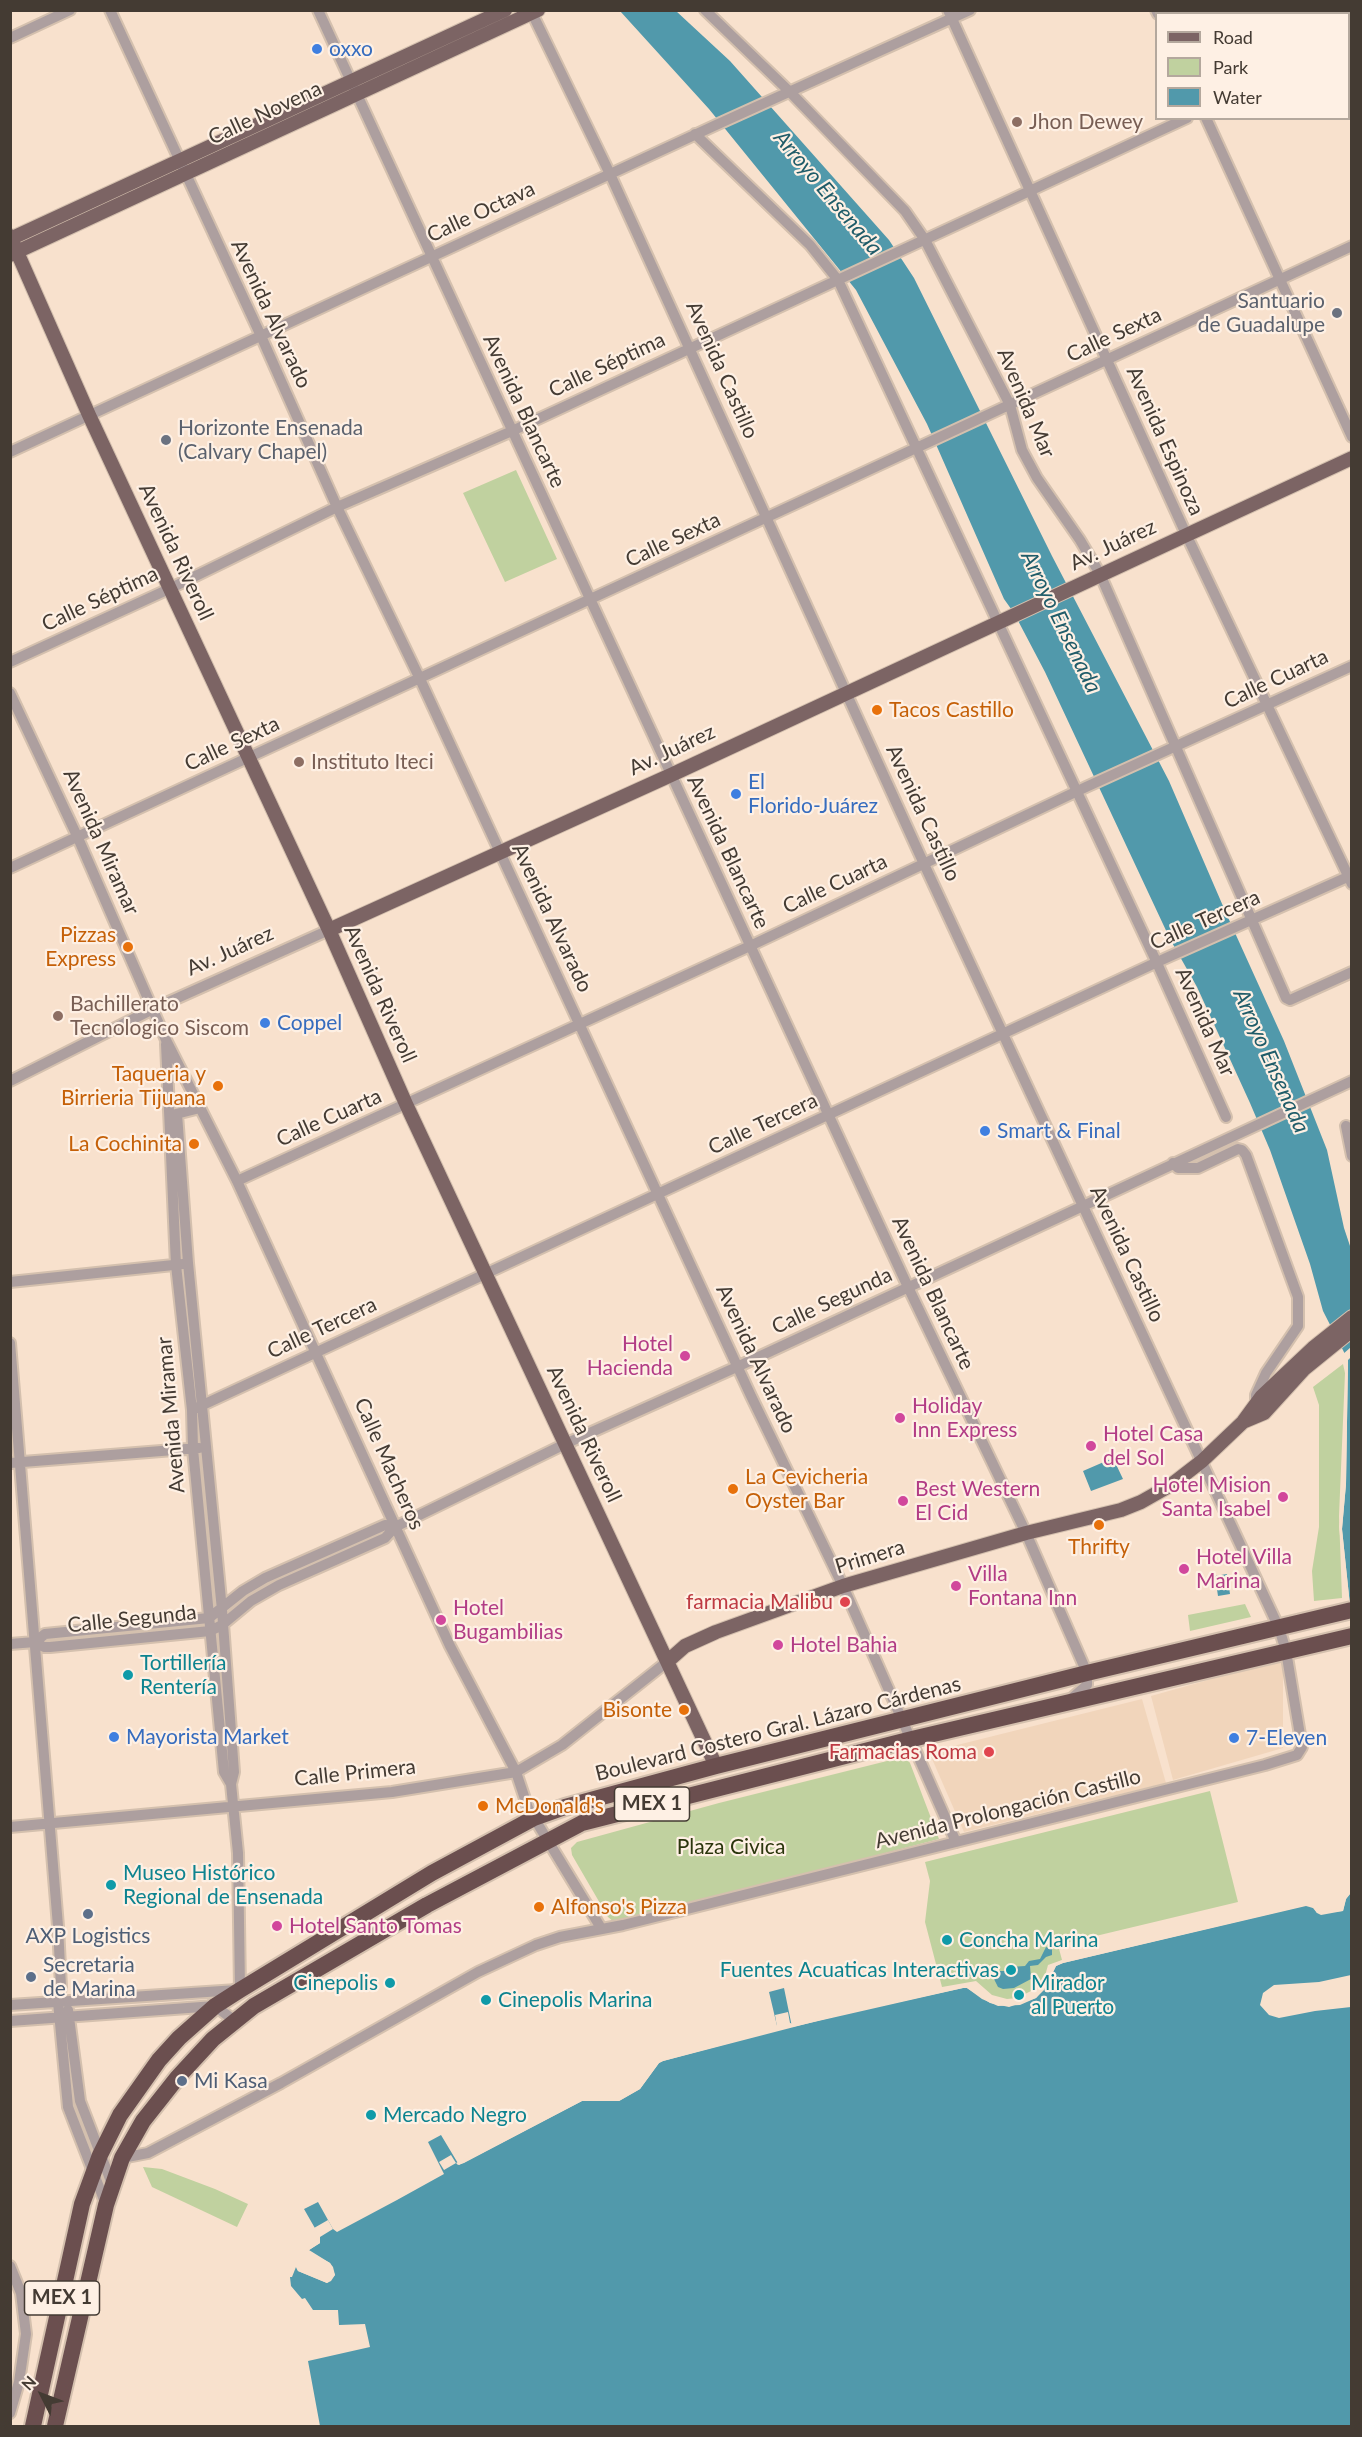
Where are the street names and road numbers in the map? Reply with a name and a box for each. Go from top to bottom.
street label: Calle Novena [204,76,326,150]
street label: Calle Octava [423,176,539,248]
street label: Avenida Alvarado [226,236,316,392]
street label: Avenida Castillo [680,297,764,443]
street label: Calle Sexta [1063,302,1165,368]
street label: Calle Séptima [545,327,669,403]
street label: Avenida Blancarte [477,330,571,492]
street label: Avenida Mar [992,344,1060,462]
street label: Avenida Espinoza [1121,363,1209,519]
street label: Avenida Riveroll [133,480,219,624]
street label: Calle Sexta [622,507,724,573]
street label: Av. Juárez [1066,514,1160,576]
street label: Calle Séptima [38,561,162,637]
street label: Calle Cuarta [1220,644,1332,714]
street label: Calle Sexta [181,711,283,777]
street label: Av. Juárez [625,719,719,781]
street label: Avenida Castillo [880,741,966,885]
street label: Avenida Miramar [58,765,144,919]
street label: Avenida Blancarte [681,771,775,933]
street label: Avenida Alvarado [507,840,597,996]
street label: Calle Cuarta [779,849,891,919]
street label: Calle Tercera [1146,885,1264,955]
street label: Av. Juárez [183,921,277,981]
street label: Avenida Riveroll [338,921,422,1067]
street label: Avenida Mar [1170,964,1240,1080]
street label: Calle Cuarta [273,1084,385,1152]
street label: Calle Tercera [704,1088,822,1160]
street label: Avenida Castillo [1084,1182,1170,1326]
street label: Avenida Blancarte [886,1212,980,1374]
street label: Calle Segunda [768,1262,896,1340]
street label: Avenida Alvarado [711,1281,801,1437]
street label: Calle Tercera [263,1292,381,1364]
street label: Avenida Miramar [152,1336,190,1494]
street label: Avenida Riveroll [541,1362,627,1506]
street label: Calle Macheros [349,1394,429,1534]
street label: Primera [832,1535,908,1579]
street label: Calle Segunda [66,1600,198,1638]
street label: Boulevard Costero Gral. Lázaro Cárdenas [593,1671,963,1787]
street label: Calle Primera [293,1754,417,1792]
street label: Avenida Prolongación Castillo [872,1764,1144,1854]
road number: MEX 1 [614,1787,690,1821]
road number: MEX 1 [25,2281,100,2315]

